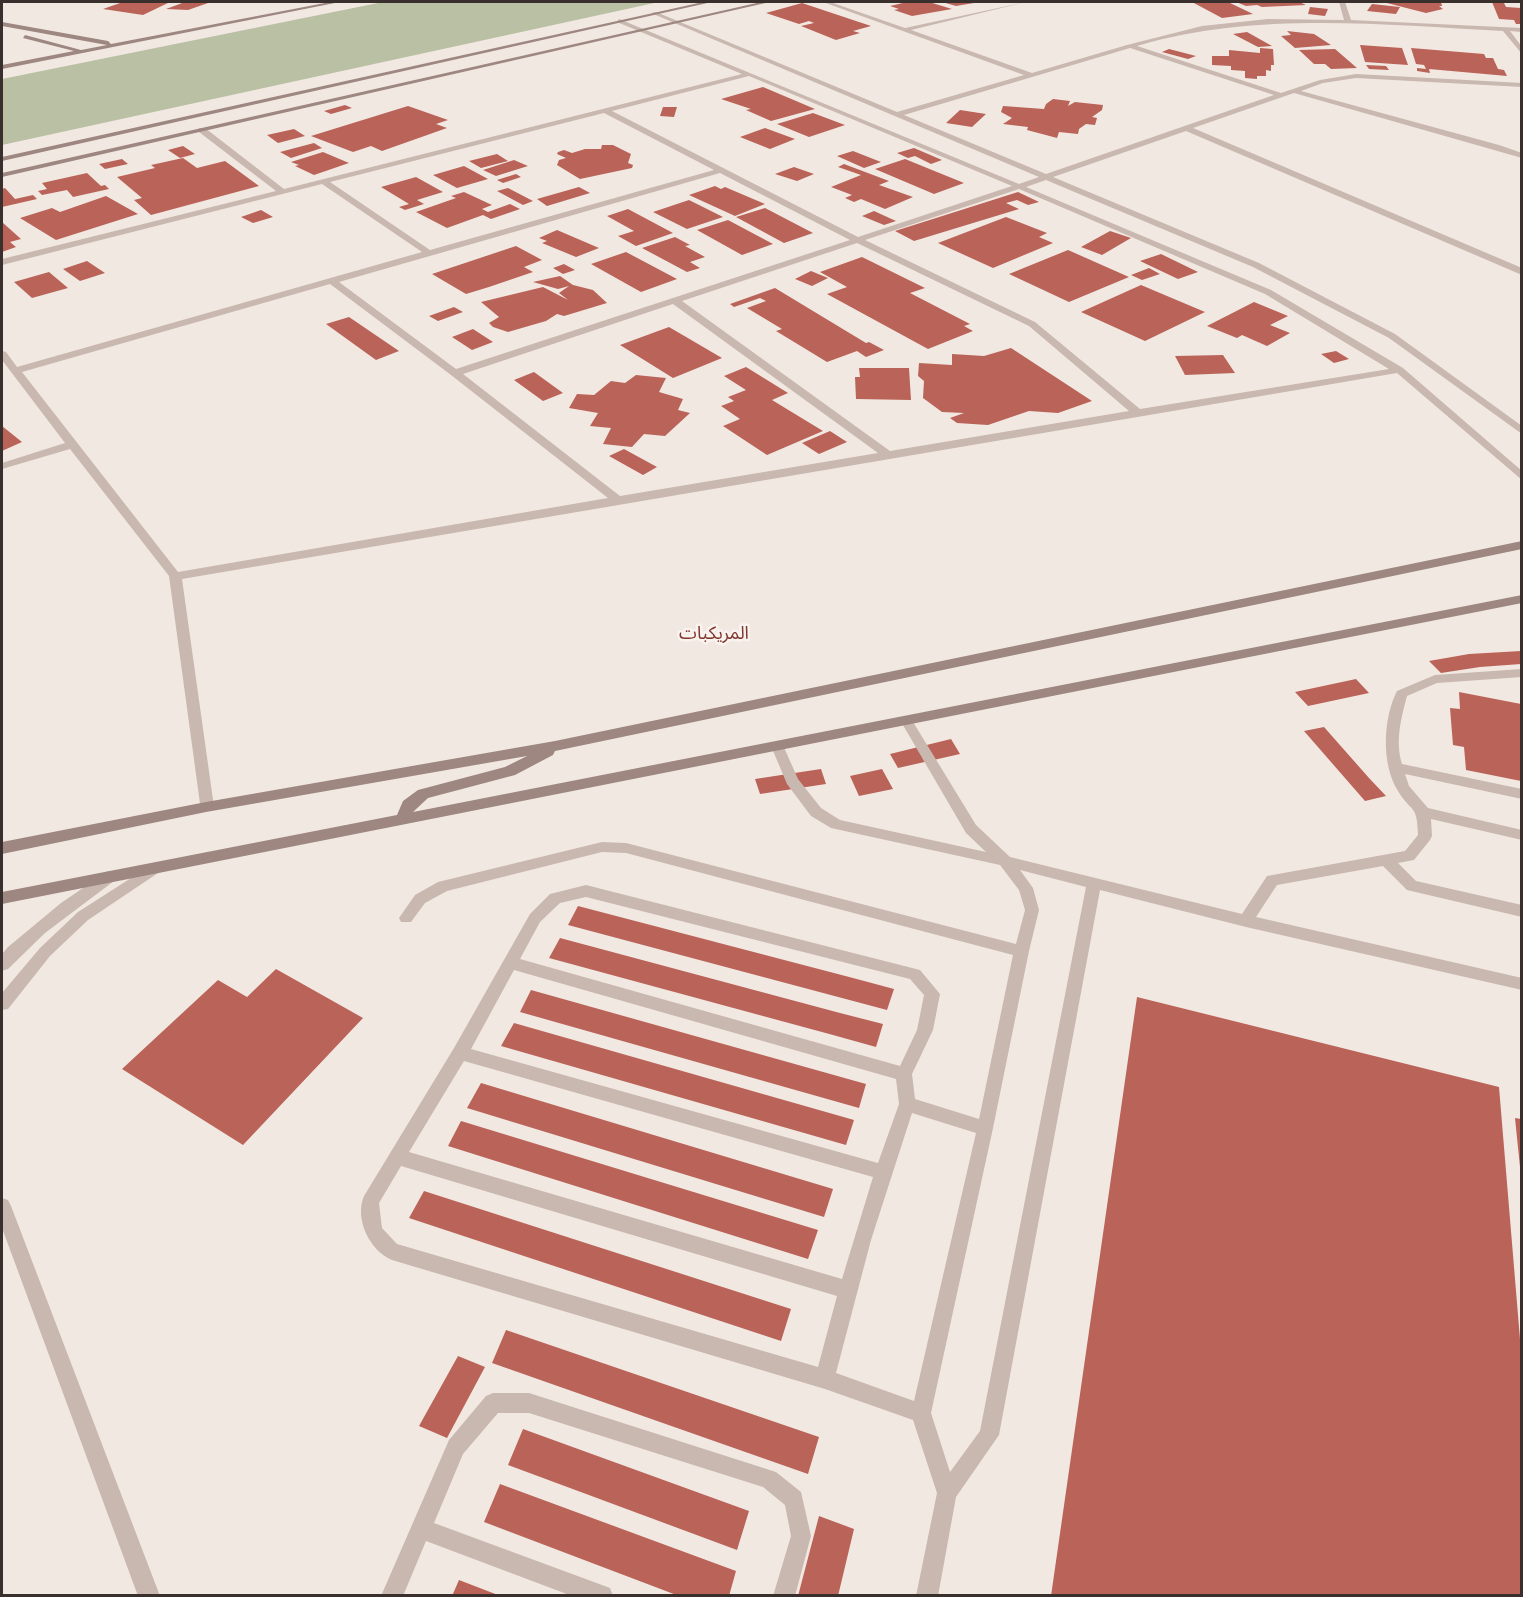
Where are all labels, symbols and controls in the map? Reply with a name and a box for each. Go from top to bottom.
district label: المريكبات [679,623,749,645]

